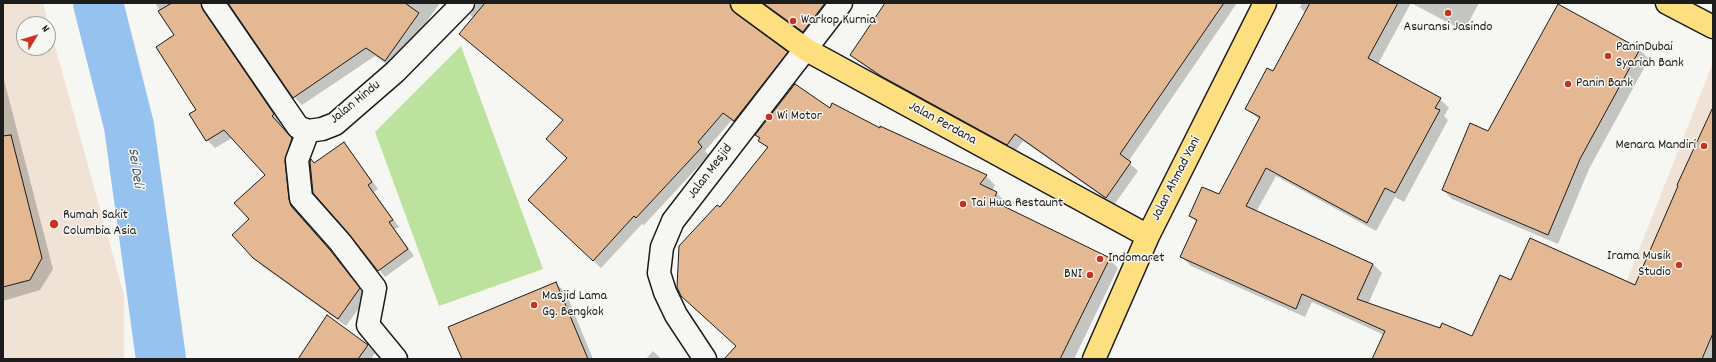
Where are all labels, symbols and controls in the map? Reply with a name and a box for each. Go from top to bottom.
marker: Asuransi Jasindo [1443,8,1453,18]
place label: Warkop Kurnia [801,13,876,29]
north arrow [16,16,56,56]
marker: Warkop Kurnia [788,16,798,26]
place label: Asuransi Jasindo [1404,20,1492,36]
text: N [37,22,53,36]
place label: PaninDubai Syariah Bank [1616,40,1684,72]
marker: PaninDubai Syariah Bank [1603,51,1613,61]
place label: Panin Bank [1576,76,1633,92]
street label: Jalan Hindu [327,78,385,128]
marker: Panin Bank [1563,79,1573,89]
street label: Jalan Perdana [905,98,979,150]
place label: Wi Motor [777,109,822,125]
marker: Wi Motor [764,112,774,122]
street label: Jalan Ahmad Yani [1149,134,1205,224]
place label: Menara Mandiri [1616,138,1696,154]
street label: Jalan Mesjid [685,141,737,203]
marker: Menara Mandiri [1699,141,1709,151]
water label: Sei Deli [122,147,146,189]
place label: Tai Hwa Restaunt [971,196,1063,212]
marker: Tai Hwa Restaunt [958,199,968,209]
place label: Rumah Sakit Columbia Asia [63,208,136,240]
marker: Rumah Sakit Columbia Asia [48,218,60,230]
place label: Irama Musik Studio [1607,249,1671,282]
place label: Indomaret [1108,251,1164,267]
marker: Indomaret [1095,254,1105,264]
marker: Irama Musik Studio [1674,260,1684,270]
place label: BNI [1064,267,1082,283]
marker: BNI [1085,270,1095,280]
place label: Masjid Lama Gg. Bengkok [542,289,607,322]
marker: Masjid Lama Gg. Bengkok [529,300,539,310]

